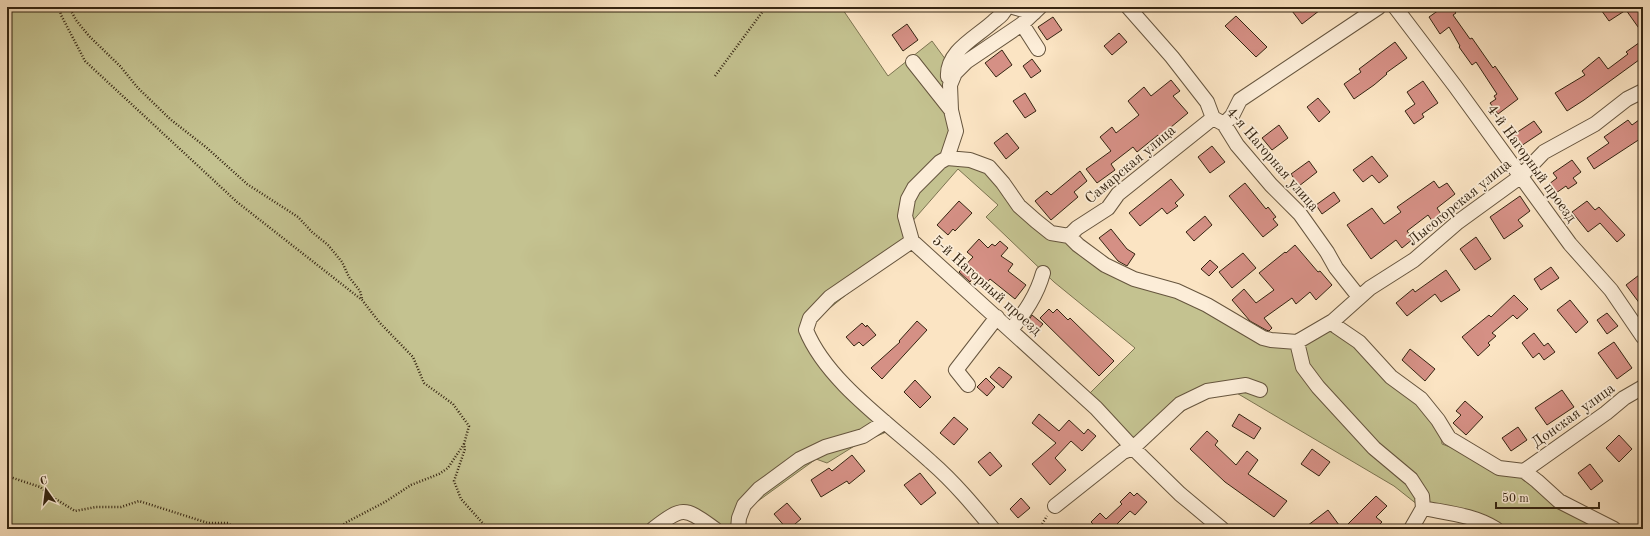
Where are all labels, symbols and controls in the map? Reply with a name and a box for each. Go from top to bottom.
street label: 4-й Нагорный проезд [1483,102,1579,226]
street label: 4-я Нагорная улица [1223,105,1321,215]
street label: Самарская улица [1083,123,1180,207]
street label: Лысогорская улица [1405,157,1515,249]
street label: 5-й Нагорный проезд [928,233,1044,339]
street label: Донская улица [1530,381,1619,451]
north arrow [26,470,66,510]
text: С [39,476,49,488]
scale bar [1496,484,1599,510]
text: 50 m [1502,492,1529,505]

